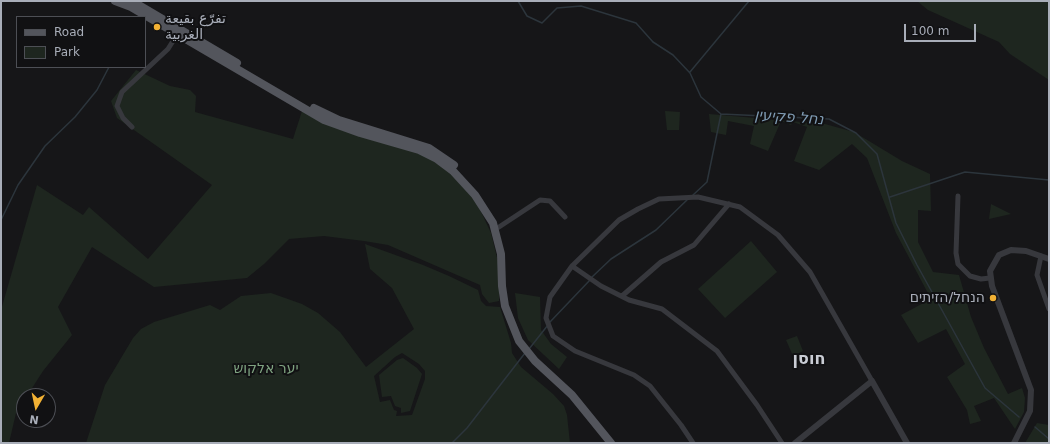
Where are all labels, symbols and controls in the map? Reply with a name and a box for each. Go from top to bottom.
place label: تفرّع بقيعة الغربية [165,11,226,44]
legend [16,16,146,68]
scale bar [906,16,978,42]
marker: تفرّع بقيعة الغربية [152,22,162,32]
text: 100 m [911,24,949,38]
text: Road [54,25,84,39]
text: Park [54,45,80,59]
water label: נחל פקיעין [754,107,824,129]
place label: הנחל/הזיתים [910,290,985,306]
marker: הנחל/הזיתים [988,293,998,303]
district label: חוסן [793,350,825,370]
park label: יער אלקוש [233,361,299,377]
north arrow [16,388,56,428]
text: N [29,412,40,426]

